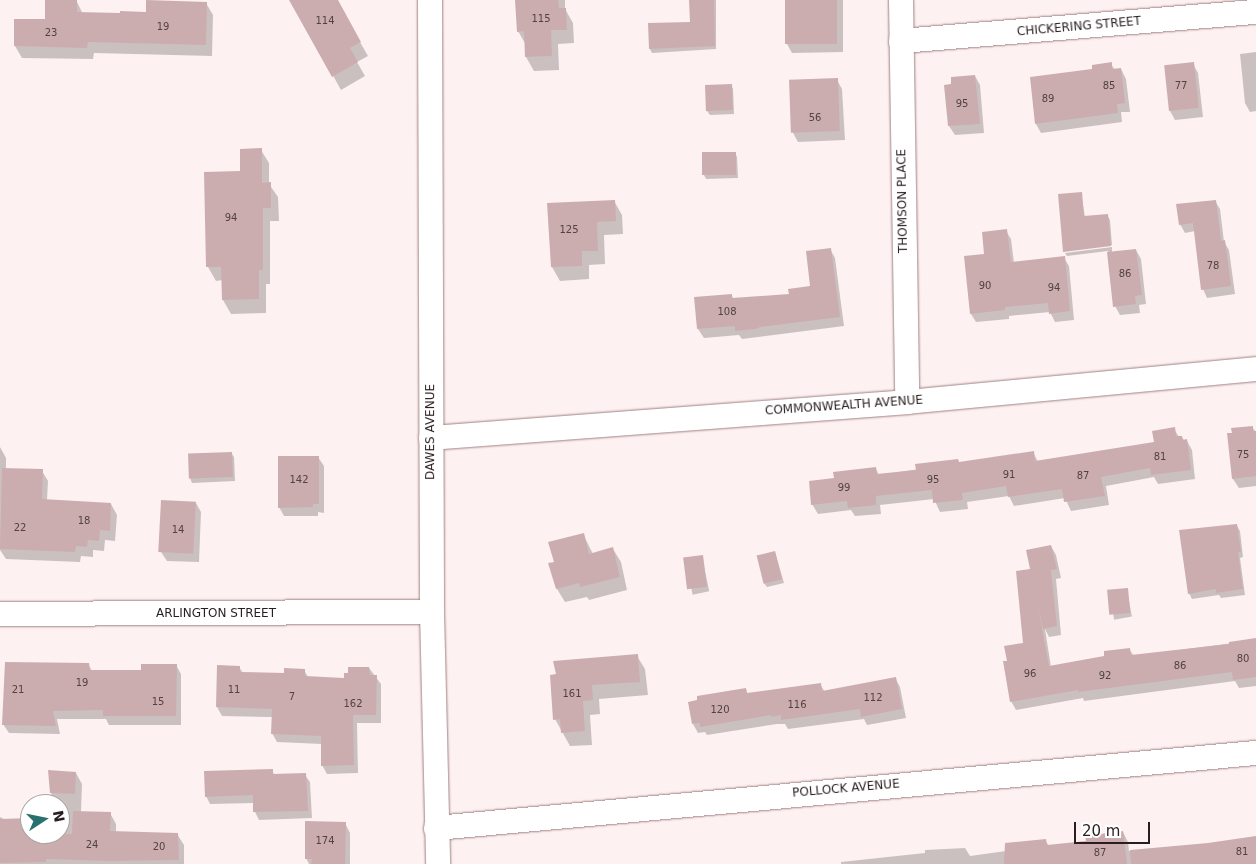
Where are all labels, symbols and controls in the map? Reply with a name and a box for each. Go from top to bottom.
house number: 115 [531,13,551,25]
street label: CHICKERING STREET [1016,14,1142,40]
house number: 114 [315,15,335,27]
house number: 19 [157,21,169,33]
house number: 23 [45,27,57,39]
house number: 85 [1103,80,1115,92]
house number: 77 [1175,80,1187,92]
house number: 89 [1042,93,1054,105]
house number: 95 [956,98,968,110]
house number: 56 [809,112,821,124]
street label: THOMSON PLACE [895,149,911,253]
house number: 94 [225,212,237,224]
house number: 125 [559,224,579,236]
house number: 78 [1207,260,1219,272]
house number: 86 [1119,268,1131,280]
house number: 90 [979,280,991,292]
house number: 94 [1048,282,1060,294]
house number: 108 [717,306,737,318]
street label: DAWES AVENUE [424,384,438,480]
street label: COMMONWEALTH AVENUE [764,393,924,419]
house number: 75 [1237,449,1249,461]
house number: 81 [1154,451,1166,463]
house number: 91 [1003,469,1015,481]
house number: 87 [1077,470,1089,482]
house number: 142 [289,474,309,486]
house number: 95 [927,474,939,486]
house number: 99 [838,482,850,494]
house number: 18 [78,515,90,527]
house number: 22 [14,522,26,534]
house number: 14 [172,524,184,536]
street label: ARLINGTON STREET [156,607,276,621]
house number: 80 [1237,653,1249,665]
house number: 86 [1174,660,1186,672]
house number: 96 [1024,668,1036,680]
house number: 92 [1099,670,1111,682]
house number: 19 [76,677,88,689]
house number: 21 [12,684,24,696]
house number: 11 [228,684,240,696]
house number: 161 [562,688,582,700]
house number: 7 [289,691,295,703]
house number: 112 [863,692,883,704]
house number: 15 [152,696,164,708]
house number: 162 [343,698,363,710]
house number: 116 [787,699,807,711]
house number: 120 [710,704,730,716]
street label: POLLOCK AVENUE [792,777,900,801]
north arrow [20,794,70,844]
text: N [50,809,68,824]
scale bar [1076,812,1152,844]
text: 20 m [1082,822,1120,840]
house number: 174 [315,835,335,847]
house number: 24 [86,839,98,851]
house number: 20 [153,841,165,853]
house number: 81 [1236,846,1248,858]
house number: 87 [1094,847,1106,859]

